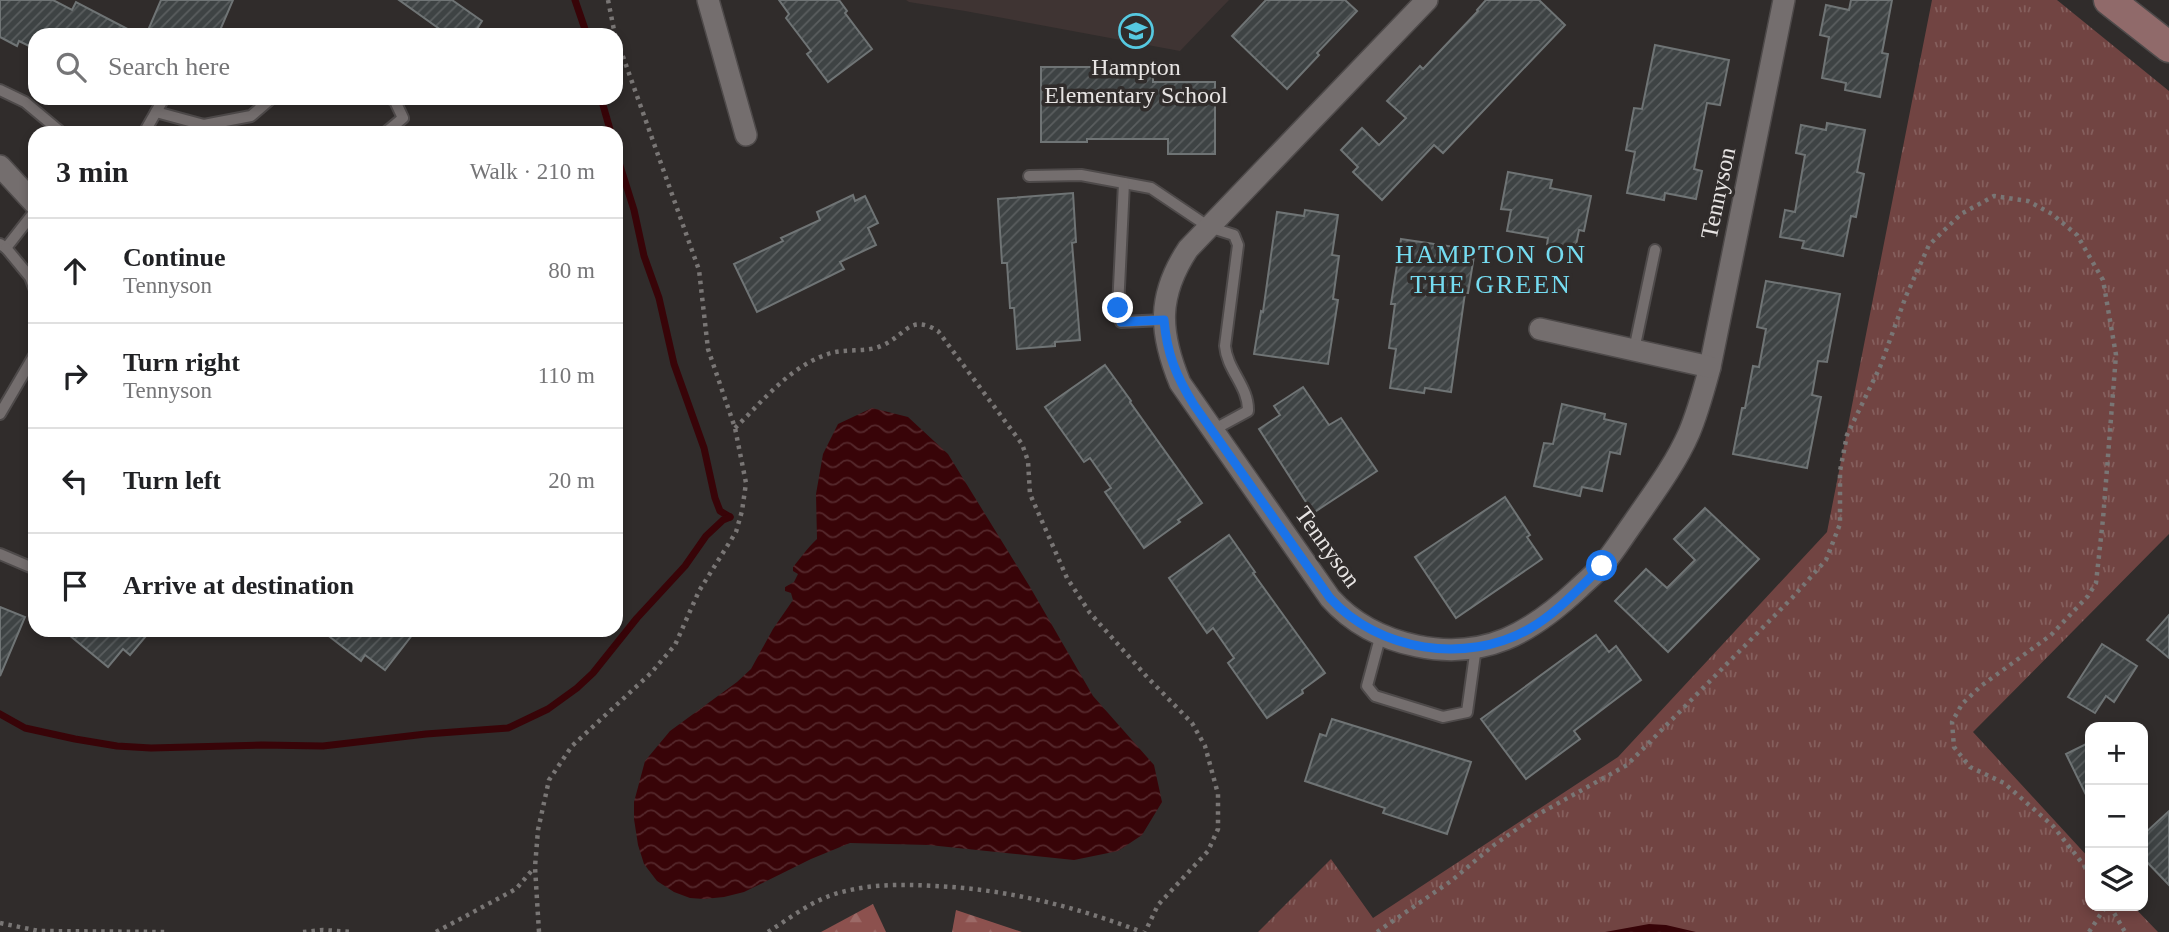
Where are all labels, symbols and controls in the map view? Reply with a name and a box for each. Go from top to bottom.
school or university icon: Hampton Elementary School [1117,12,1155,50]
search box [28,28,623,105]
icon: search [52,48,90,86]
text: Search here [108,52,230,81]
place label: Hampton Elementary School [1044,54,1228,108]
street label: Tennyson [1696,145,1740,241]
text: 3 min [56,155,129,188]
text: Walk · 210 m [470,159,595,184]
district label: HAMPTON ON THE GREEN [1395,240,1587,299]
text: Continue [123,243,226,272]
icon: ahead [56,252,94,290]
text: 80 m [548,258,595,283]
text: Tennyson [123,273,212,298]
route end [1102,292,1133,323]
text: Turn right [123,348,240,377]
icon: right [56,357,94,395]
text: 110 m [538,363,595,388]
text: Tennyson [123,378,212,403]
icon: left [56,462,94,500]
text: Turn left [123,466,221,495]
text: 20 m [548,468,595,493]
street label: Tennyson [1290,502,1366,592]
route start [1586,550,1617,581]
icon: arrive [56,567,94,605]
text: Arrive at destination [123,571,354,600]
map controls [2085,722,2148,911]
button: + [2085,722,2148,785]
button: − [2085,785,2148,848]
button: layers [2085,848,2148,911]

